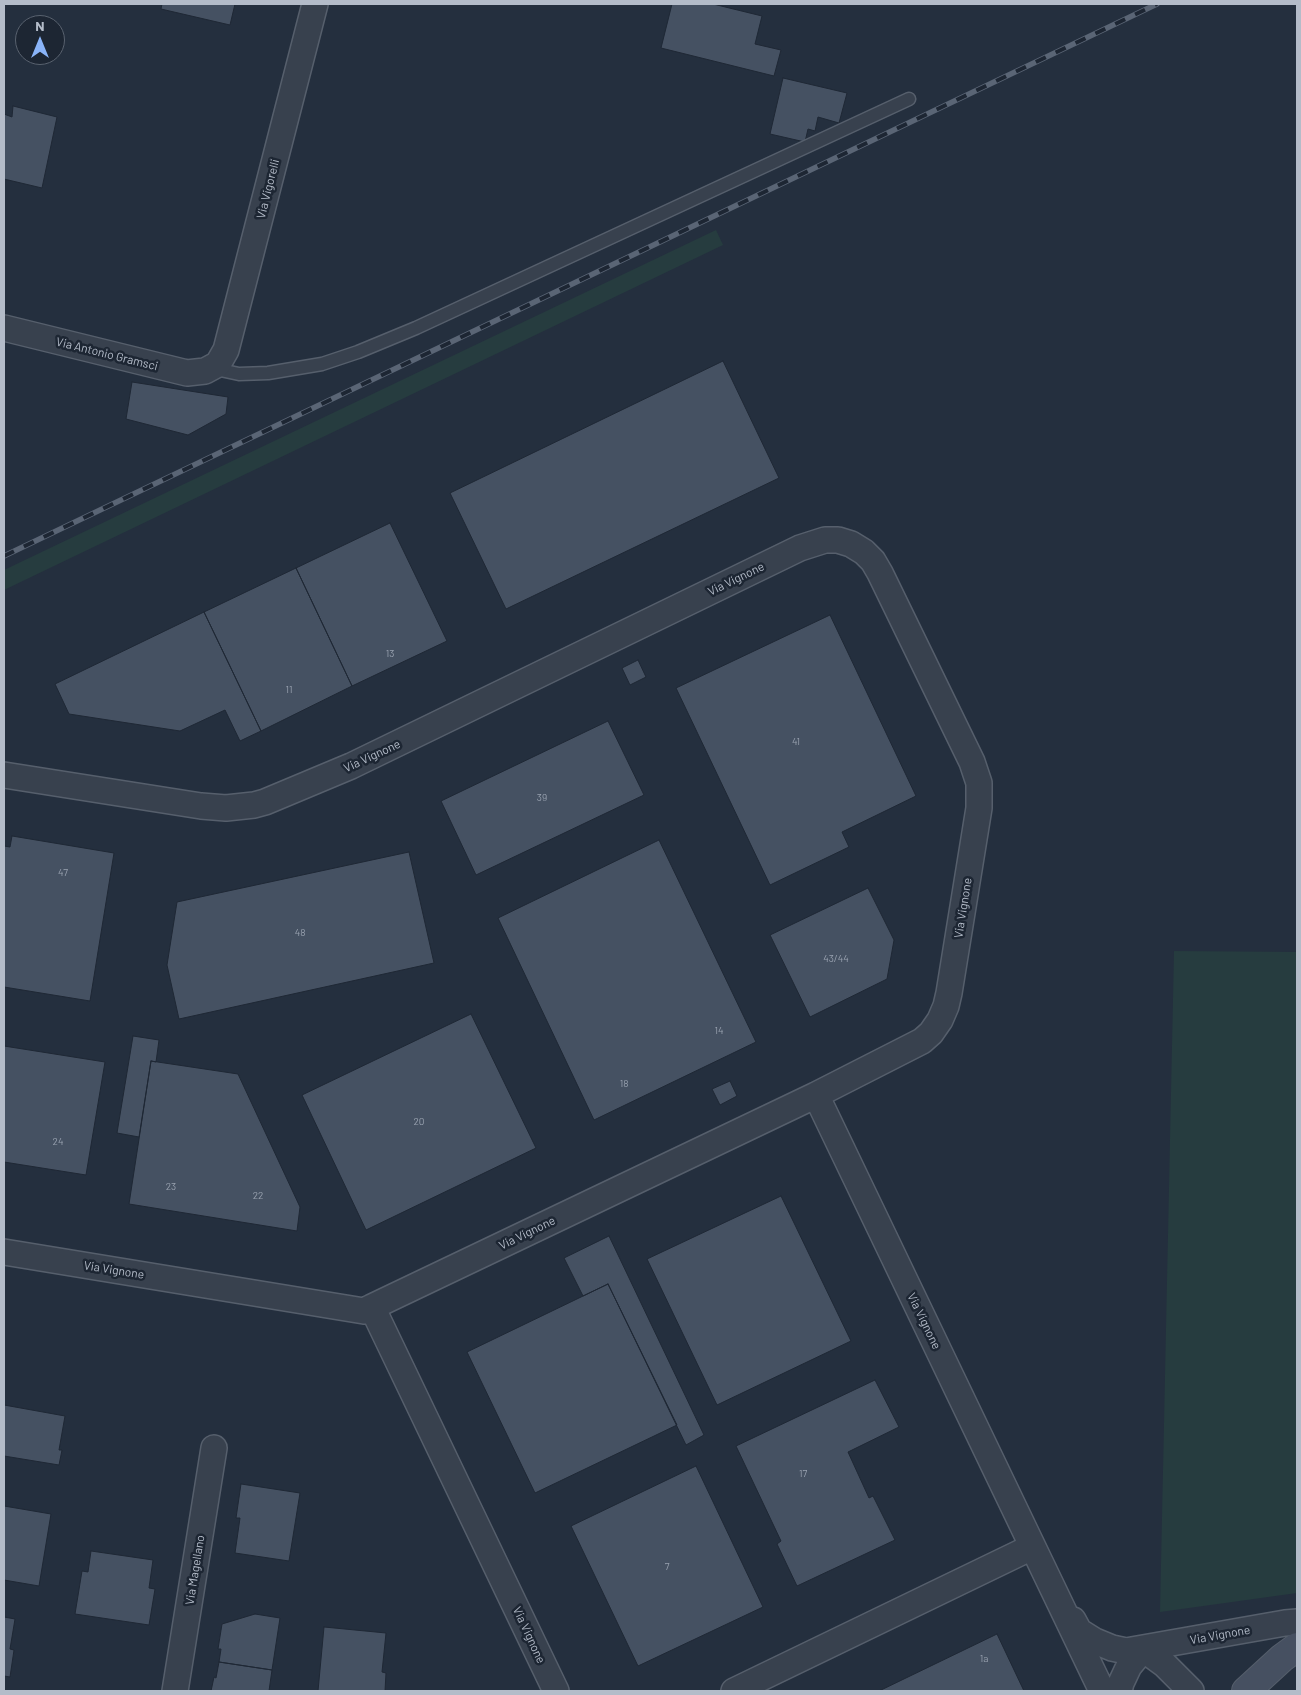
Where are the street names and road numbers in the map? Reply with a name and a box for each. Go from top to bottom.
street label: Via Vigorelli [254,158,282,220]
street label: Via Antonio Gramsci [55,334,159,374]
street label: Via Vignone [705,559,767,599]
street label: Via Vignone [341,737,403,775]
street label: Via Vignone [951,877,975,939]
street label: Via Vignone [496,1213,558,1253]
street label: Via Vignone [83,1258,145,1282]
street label: Via Vignone [904,1290,944,1352]
street label: Via Magellano [182,1534,208,1606]
street label: Via Vignone [510,1604,548,1666]
street label: Via Vignone [1189,1623,1251,1647]

